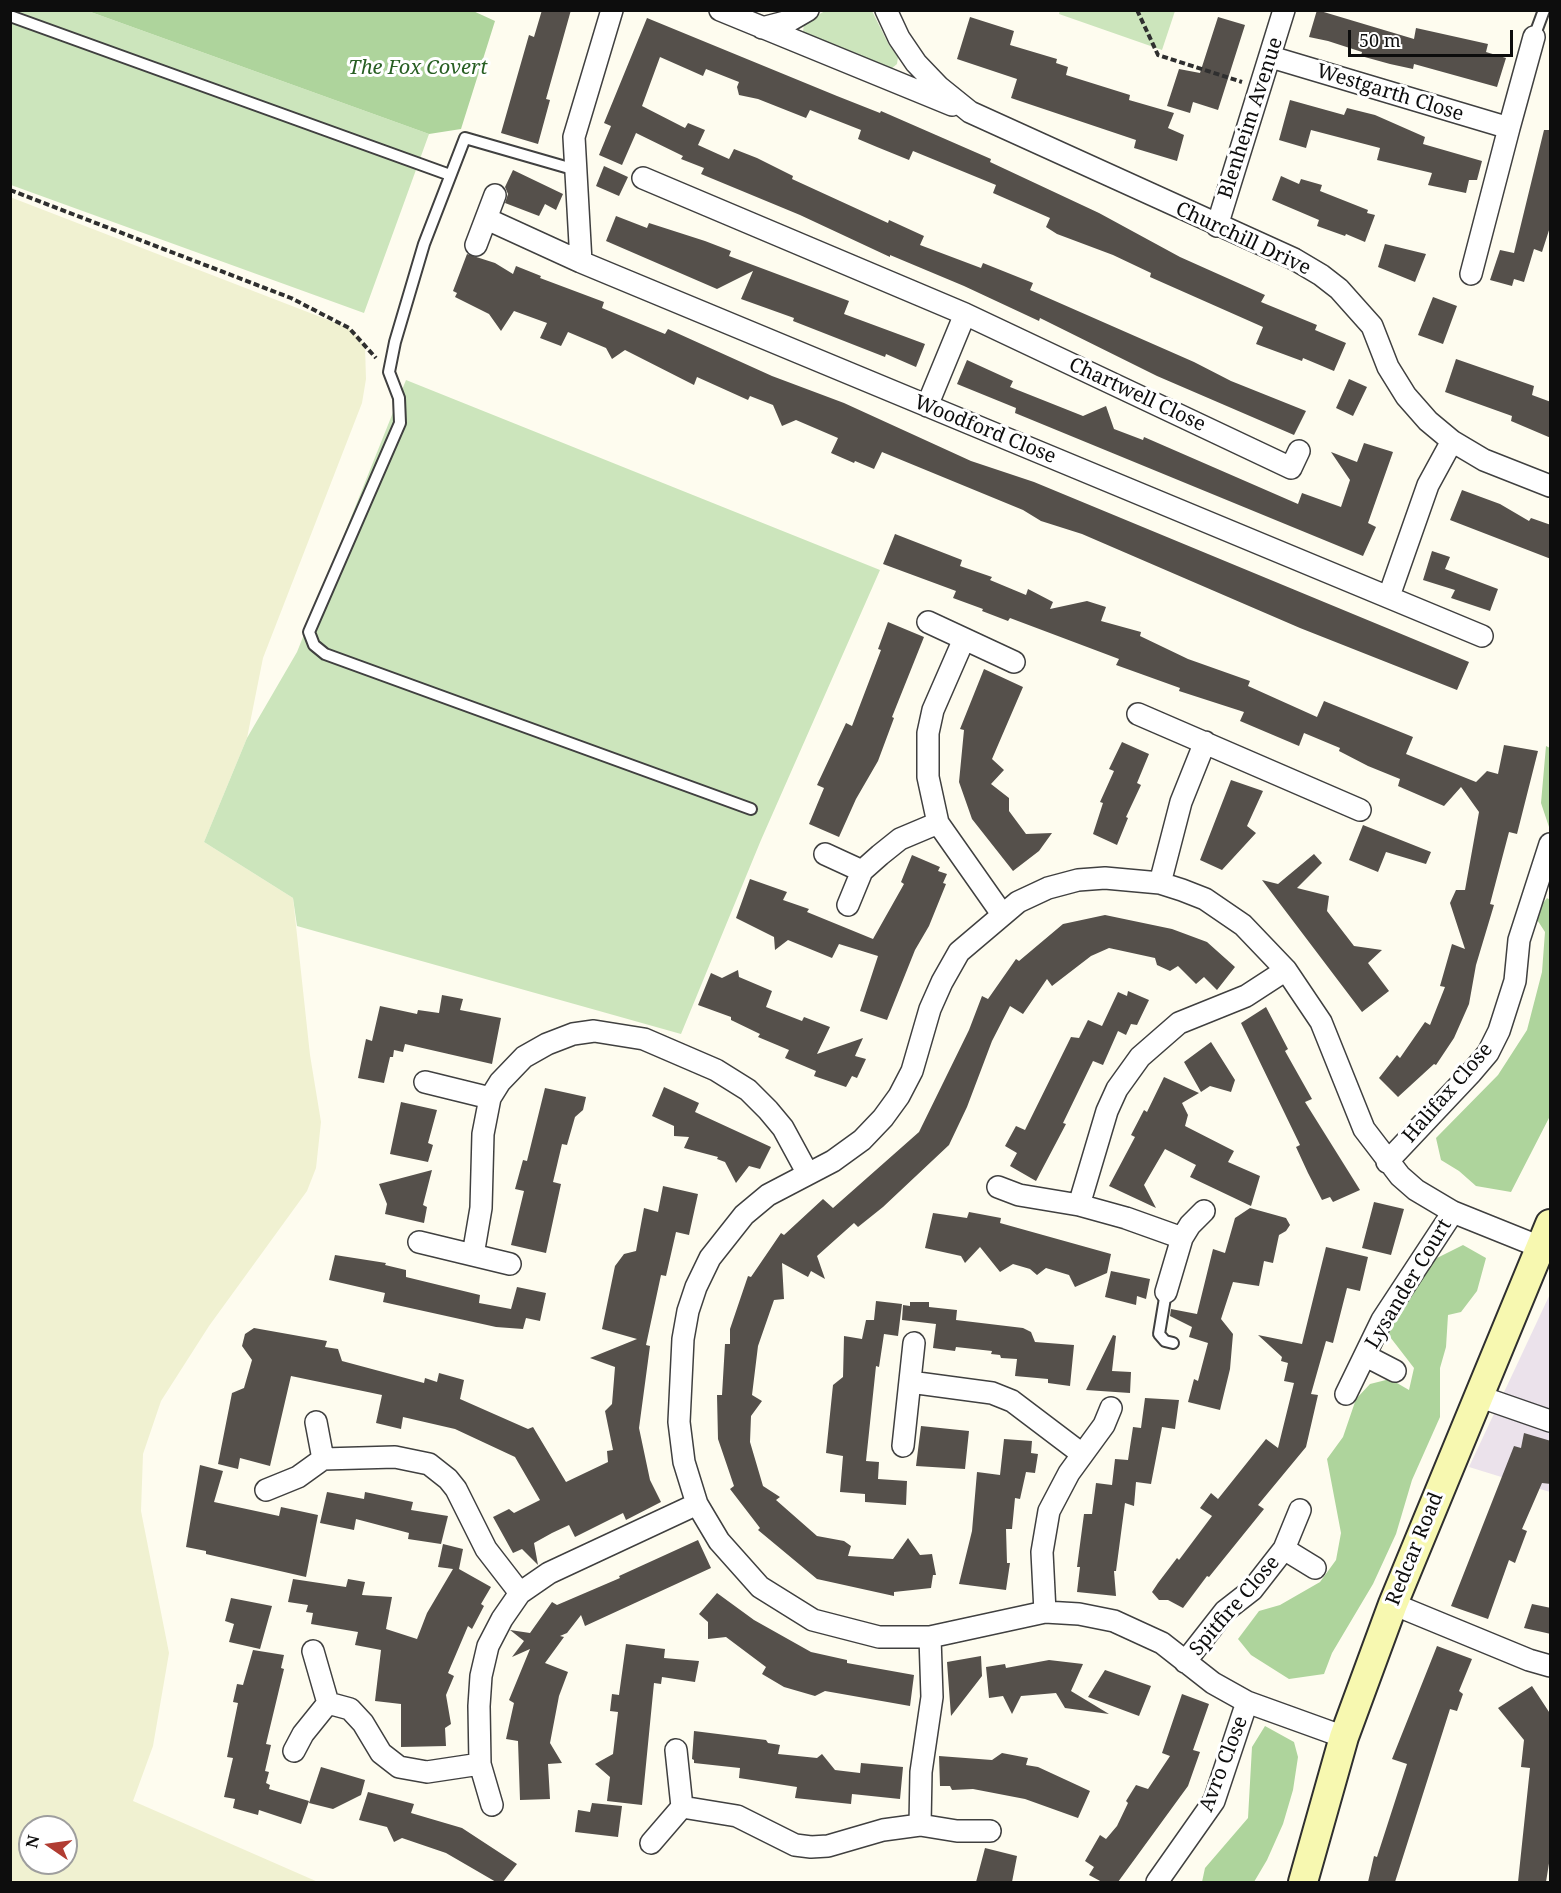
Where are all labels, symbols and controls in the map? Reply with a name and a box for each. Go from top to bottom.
scale bar [1351,18,1516,56]
text: 50 m [1359,28,1401,52]
street label: Blenheim Avenue [1214,34,1288,202]
park label: The Fox Covert [348,56,488,80]
street label: Westgarth Close [1314,59,1466,127]
street label: Churchill Drive [1172,197,1314,281]
street label: Chartwell Close [1065,353,1209,437]
street label: Woodford Close [911,391,1059,469]
street label: Halifax Close [1398,1038,1498,1148]
street label: Lysander Court [1361,1215,1457,1353]
street label: Redcar Road [1381,1489,1449,1609]
street label: Spitfire Close [1185,1551,1285,1661]
street label: Avro Close [1195,1713,1253,1815]
north arrow [18,1815,78,1875]
text: N [20,1833,45,1850]

